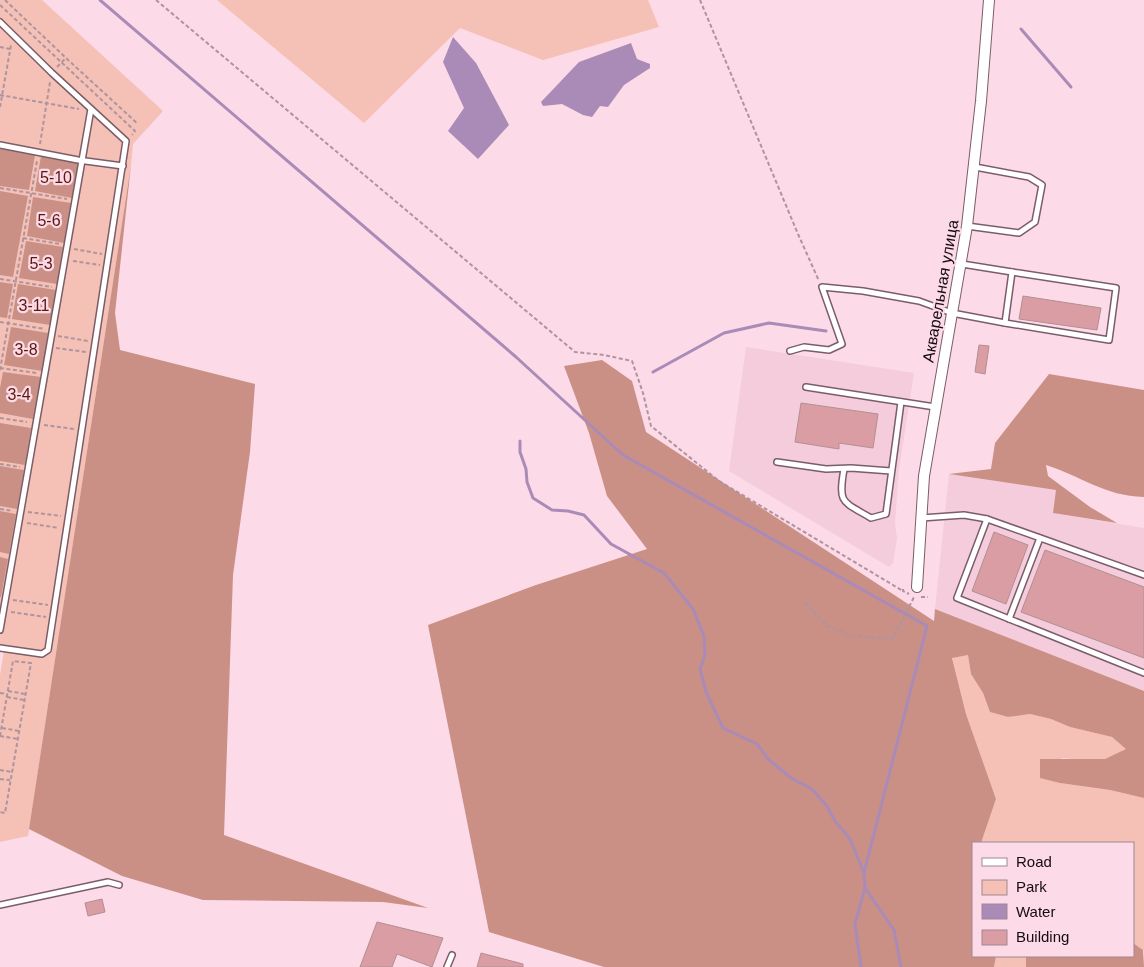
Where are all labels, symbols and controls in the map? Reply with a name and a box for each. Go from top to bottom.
park label: 5-10 [40,169,72,186]
park label: 5-6 [37,212,61,229]
street label: Акварельная улица [920,218,961,364]
park label: 5-3 [29,255,53,272]
park label: 3-11 [19,297,50,314]
park label: 3-8 [14,341,38,358]
park label: 3-4 [7,386,31,403]
legend [972,842,1134,957]
text: Road [1016,853,1052,870]
text: Park [1016,878,1047,895]
text: Water [1016,903,1055,920]
text: Building [1016,928,1069,945]

